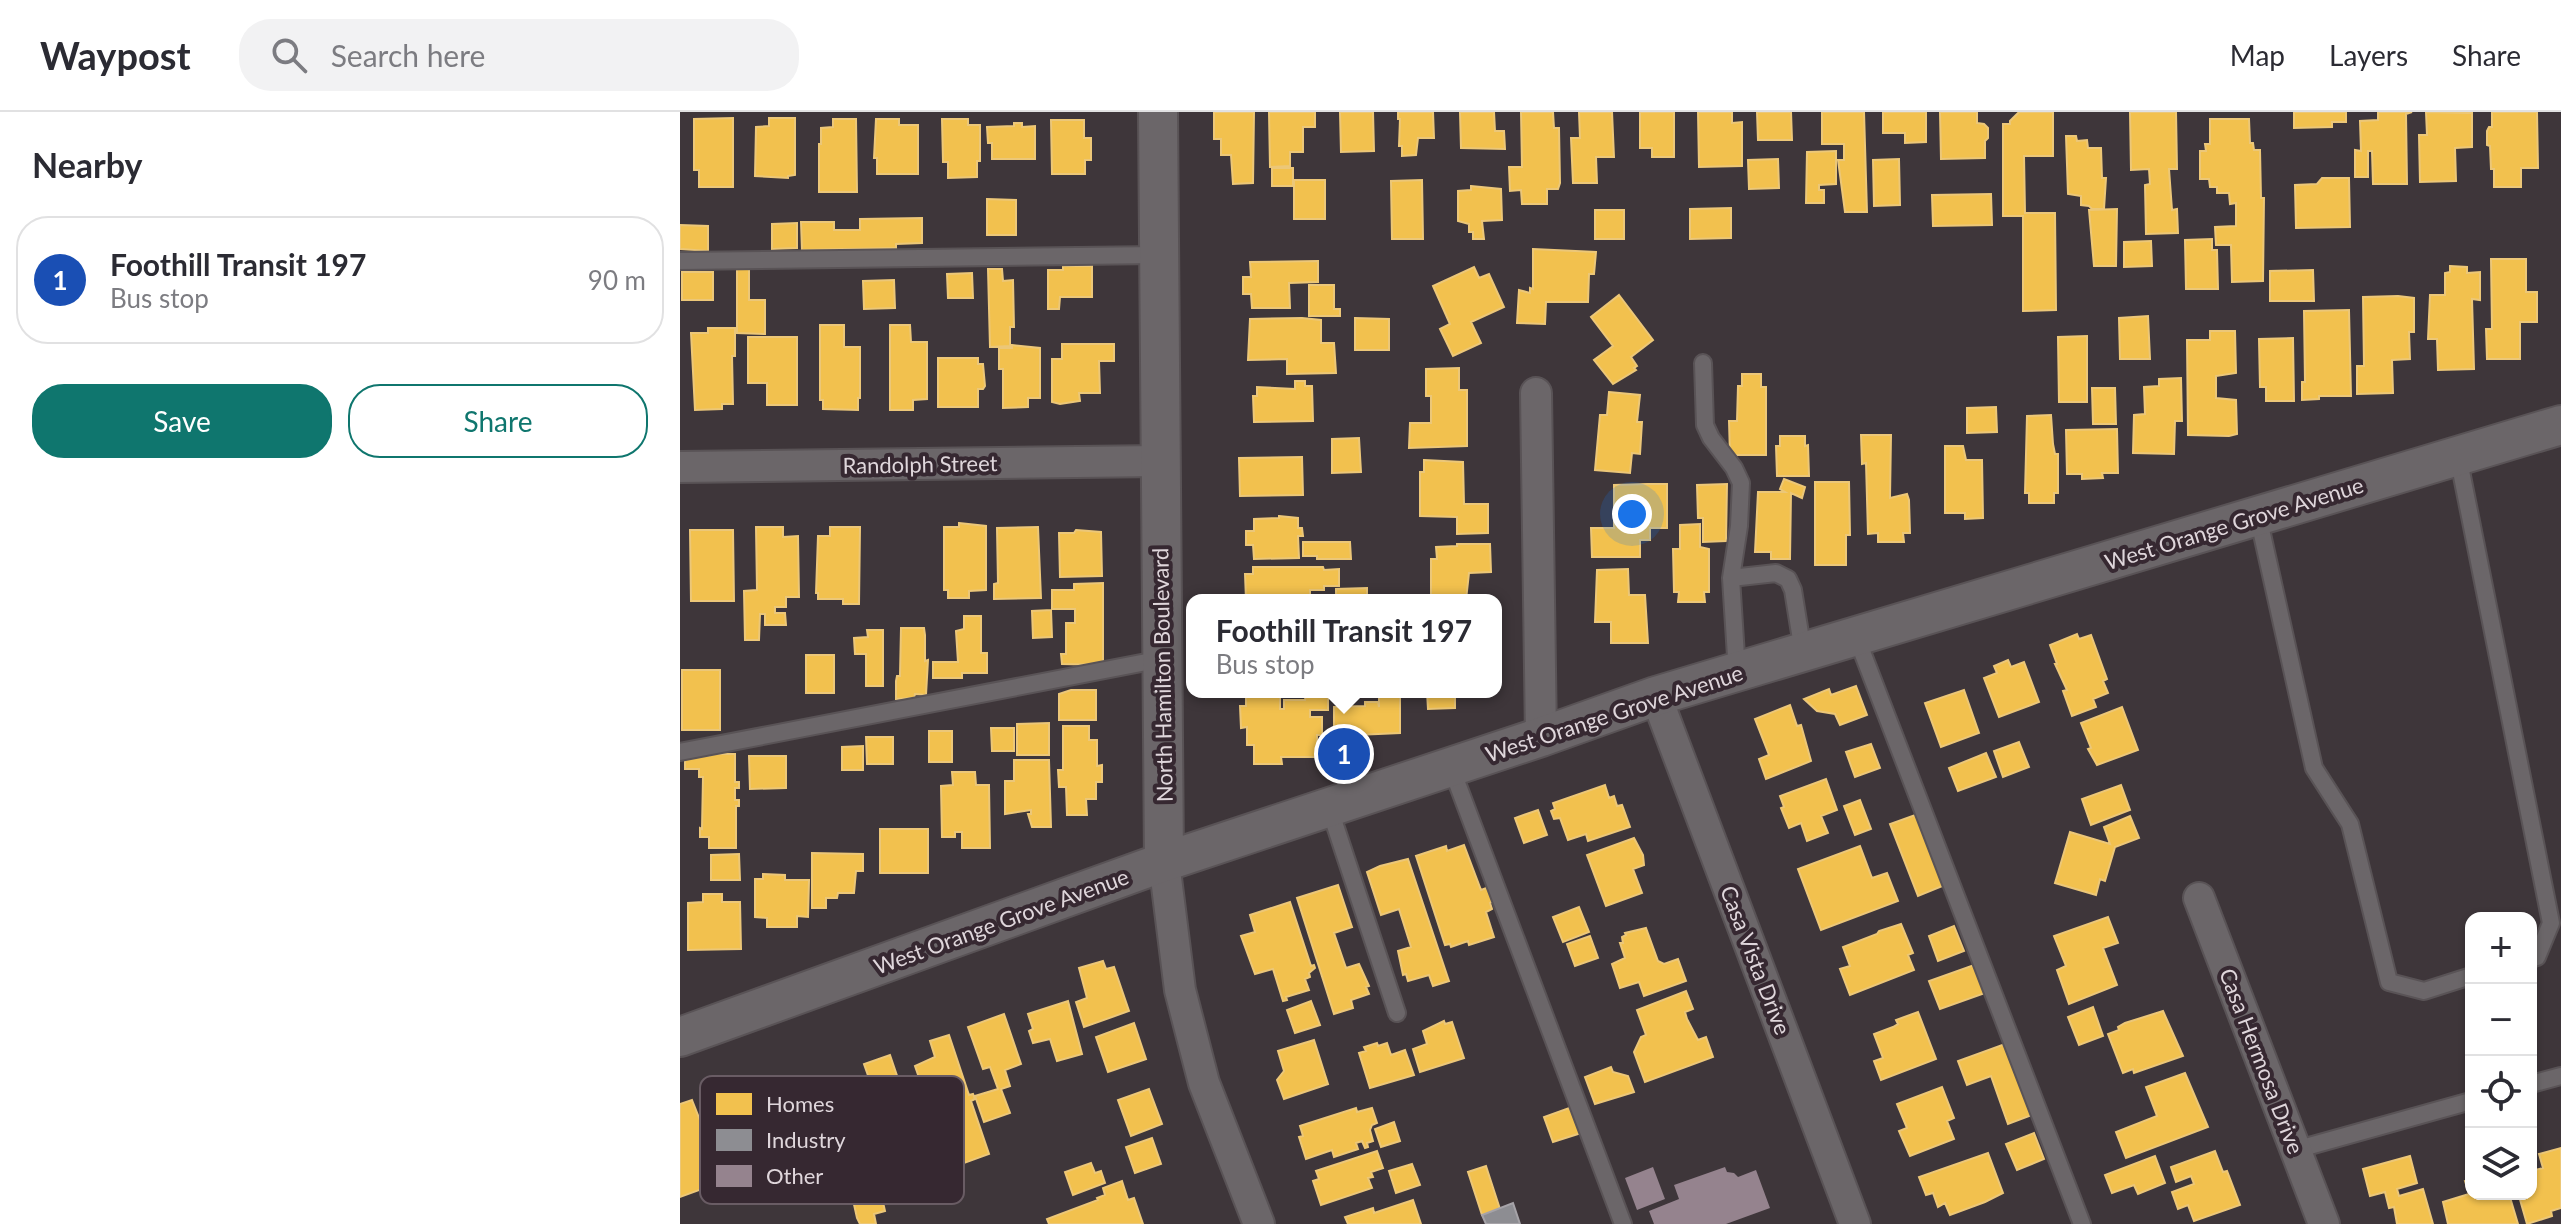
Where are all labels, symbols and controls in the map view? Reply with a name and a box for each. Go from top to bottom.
search box [239,19,799,91]
text: Waypost [40,32,191,78]
icon: search [267,33,311,77]
text: Search here [331,37,485,73]
text: Map [2230,38,2285,72]
text: Layers [2329,38,2408,72]
text: Share [2452,38,2521,72]
text: Nearby [32,144,143,185]
text: Foothill Transit 197 [110,246,366,282]
text: 1 [52,264,68,296]
text: 90 m [588,264,646,296]
text: Bus stop [110,282,209,314]
button: Save [32,384,332,458]
button: Share [348,384,648,458]
street label: Randolph Street [842,449,998,479]
street label: West Orange Grove Avenue [2101,471,2367,575]
your location [1612,494,1652,534]
street label: North Hamilton Boulevard [1146,548,1178,802]
popup [1186,594,1502,698]
text: Foothill Transit 197 [1216,612,1472,648]
text: Bus stop [1216,648,1315,680]
street label: West Orange Grove Avenue [1482,659,1746,767]
pin: 1 [1318,724,1370,784]
street label: West Orange Grove Avenue [870,862,1132,980]
street label: Casa Vista Drive [1715,882,1797,1038]
map controls [2465,912,2537,1200]
button: + [2465,912,2537,984]
street label: Casa Hermosa Drive [2214,964,2310,1158]
button: − [2465,984,2537,1056]
button: locate [2465,1056,2537,1128]
legend [700,1076,964,1204]
text: Homes [766,1090,834,1117]
text: Industry [766,1126,846,1153]
button: layers [2465,1128,2537,1200]
text: Other [766,1162,823,1189]

